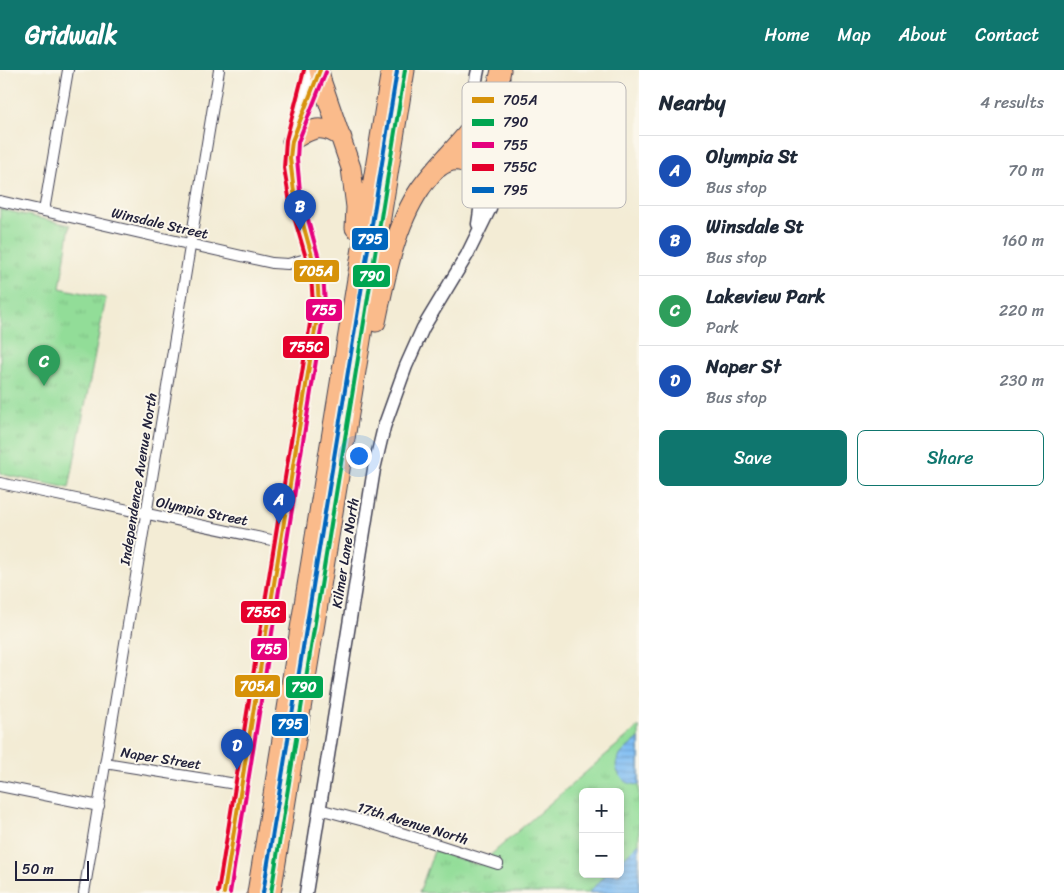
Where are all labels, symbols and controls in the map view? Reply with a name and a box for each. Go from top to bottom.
text: Gridwalk [25,14,117,56]
text: Home [765,19,810,51]
text: Map [838,19,871,51]
text: About [899,19,947,51]
text: Contact [975,19,1039,51]
legend [462,82,626,208]
text: Nearby [659,84,725,122]
text: 705A [503,88,538,113]
text: 4 results [980,88,1044,117]
text: 790 [503,110,529,135]
text: 755 [503,133,529,158]
text: Olympia St [706,140,798,173]
text: 755C [503,155,537,180]
text: A [670,156,680,185]
text: 70 m [1008,156,1044,185]
text: Bus stop [706,173,767,202]
text: 795 [503,178,529,203]
pin: B [284,190,316,231]
street label: Winsdale Street [109,200,211,247]
text: Winsdale St [706,210,804,243]
text: B [670,226,680,255]
text: 160 m [1001,226,1044,255]
line badge: 795 [351,227,389,251]
text: 795 [357,227,383,252]
text: Bus stop [706,243,767,272]
line badge: 705A [293,259,340,283]
text: 705A [299,259,333,284]
line badge: 790 [352,264,391,288]
text: 790 [359,264,385,289]
text: Lakeview Park [706,280,825,313]
text: C [670,296,680,325]
text: 220 m [999,296,1044,325]
line badge: 755 [305,298,343,322]
text: 755 [311,298,337,323]
text: Park [706,313,739,342]
line badge: 755C [282,335,330,359]
text: 755C [289,335,323,360]
pin: C [28,345,60,386]
text: Naper St [706,350,781,383]
text: D [670,366,680,395]
text: 230 m [999,366,1044,395]
text: Bus stop [706,383,767,412]
street label: Independence Avenue North [112,391,164,568]
button: Save [659,430,847,486]
button: Share [857,430,1044,486]
your location [346,443,372,469]
pin: A [263,483,295,524]
street label: Olympia Street [153,490,250,533]
street label: Kilmer Lane North [324,496,367,610]
line badge: 755C [240,600,287,624]
text: 755C [246,600,280,625]
line badge: 755 [250,637,288,661]
text: 755 [256,637,282,662]
line badge: 705A [234,674,281,698]
text: 705A [240,674,274,699]
line badge: 790 [285,675,324,699]
text: 790 [291,675,317,700]
text: 795 [277,712,303,737]
line badge: 795 [271,713,309,737]
pin: D [221,729,253,770]
street label: Naper Street [119,740,203,777]
map controls [579,788,624,878]
button: + [579,788,624,833]
street label: 17th Avenue North [354,795,471,852]
button: − [579,833,624,878]
text: 50 m [22,857,54,882]
scale bar [15,858,89,881]

